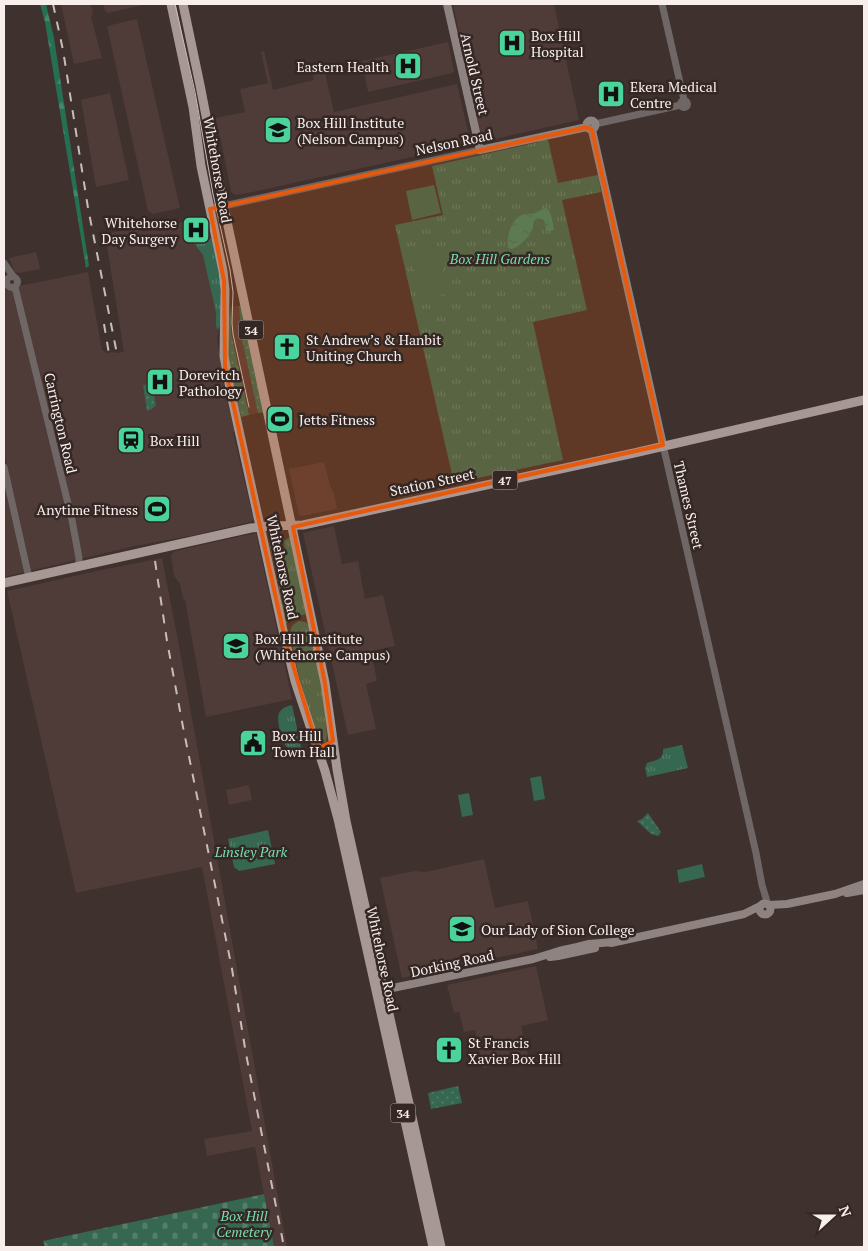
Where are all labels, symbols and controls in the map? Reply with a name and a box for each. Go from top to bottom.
place label: Box Hill Hospital [531,26,584,61]
hospital icon: Box Hill Hospital [497,28,527,58]
street label: Arnold Street [456,31,494,118]
hospital icon: Eastern Health [393,51,423,81]
place label: Eastern Health [296,57,389,76]
place label: Ekera Medical Centre [630,77,717,112]
hospital icon: Ekera Medical Centre [596,79,626,109]
place label: Box Hill Institute (Nelson Campus) [297,113,404,148]
school or university icon: Box Hill Institute (Nelson Campus) [263,115,293,145]
street label: Whitehorse Road [199,116,237,224]
street label: Nelson Road [414,125,494,159]
place label: Whitehorse Day Surgery [102,213,178,248]
hospital icon: Whitehorse Day Surgery [181,215,211,245]
park label: Box Hill Gardens [449,249,550,268]
road number: 34 [238,320,264,340]
place label: St Andrew’s & Hanbit Uniting Church [306,330,442,365]
church icon: St Andrew’s & Hanbit Uniting Church [272,332,302,362]
place label: Dorevitch Pathology [179,365,243,400]
hospital icon: Dorevitch Pathology [145,367,175,397]
street label: Carrington Road [40,371,82,475]
sports icon: Jetts Fitness [265,404,295,434]
place label: Jetts Fitness [299,410,375,429]
station icon: Box Hill [116,425,146,455]
place label: Box Hill [150,431,200,450]
street label: Thames Street [670,459,709,552]
street label: Station Street [388,464,477,500]
road number: 47 [492,470,518,490]
sports icon: Anytime Fitness [142,494,172,524]
place label: Anytime Fitness [37,500,138,519]
street label: Whitehorse Road [263,513,303,621]
place label: Box Hill Institute (Whitehorse Campus) [255,629,390,664]
school or university icon: Box Hill Institute (Whitehorse Campus) [221,631,251,661]
place label: Box Hill Town Hall [272,726,335,761]
public building icon: Box Hill Town Hall [238,728,268,758]
park label: Linsley Park [214,842,288,861]
street label: Whitehorse Road [363,905,403,1013]
school or university icon: Our Lady of Sion College [447,914,477,944]
place label: Our Lady of Sion College [481,920,635,939]
street label: Dorking Road [409,945,496,981]
place label: St Francis Xavier Box Hill [468,1033,561,1068]
church icon: St Francis Xavier Box Hill [434,1035,464,1065]
road number: 34 [390,1104,416,1122]
north arrow [808,1191,858,1241]
text: N [835,1203,857,1220]
park label: Box Hill Cemetery [216,1206,272,1241]

